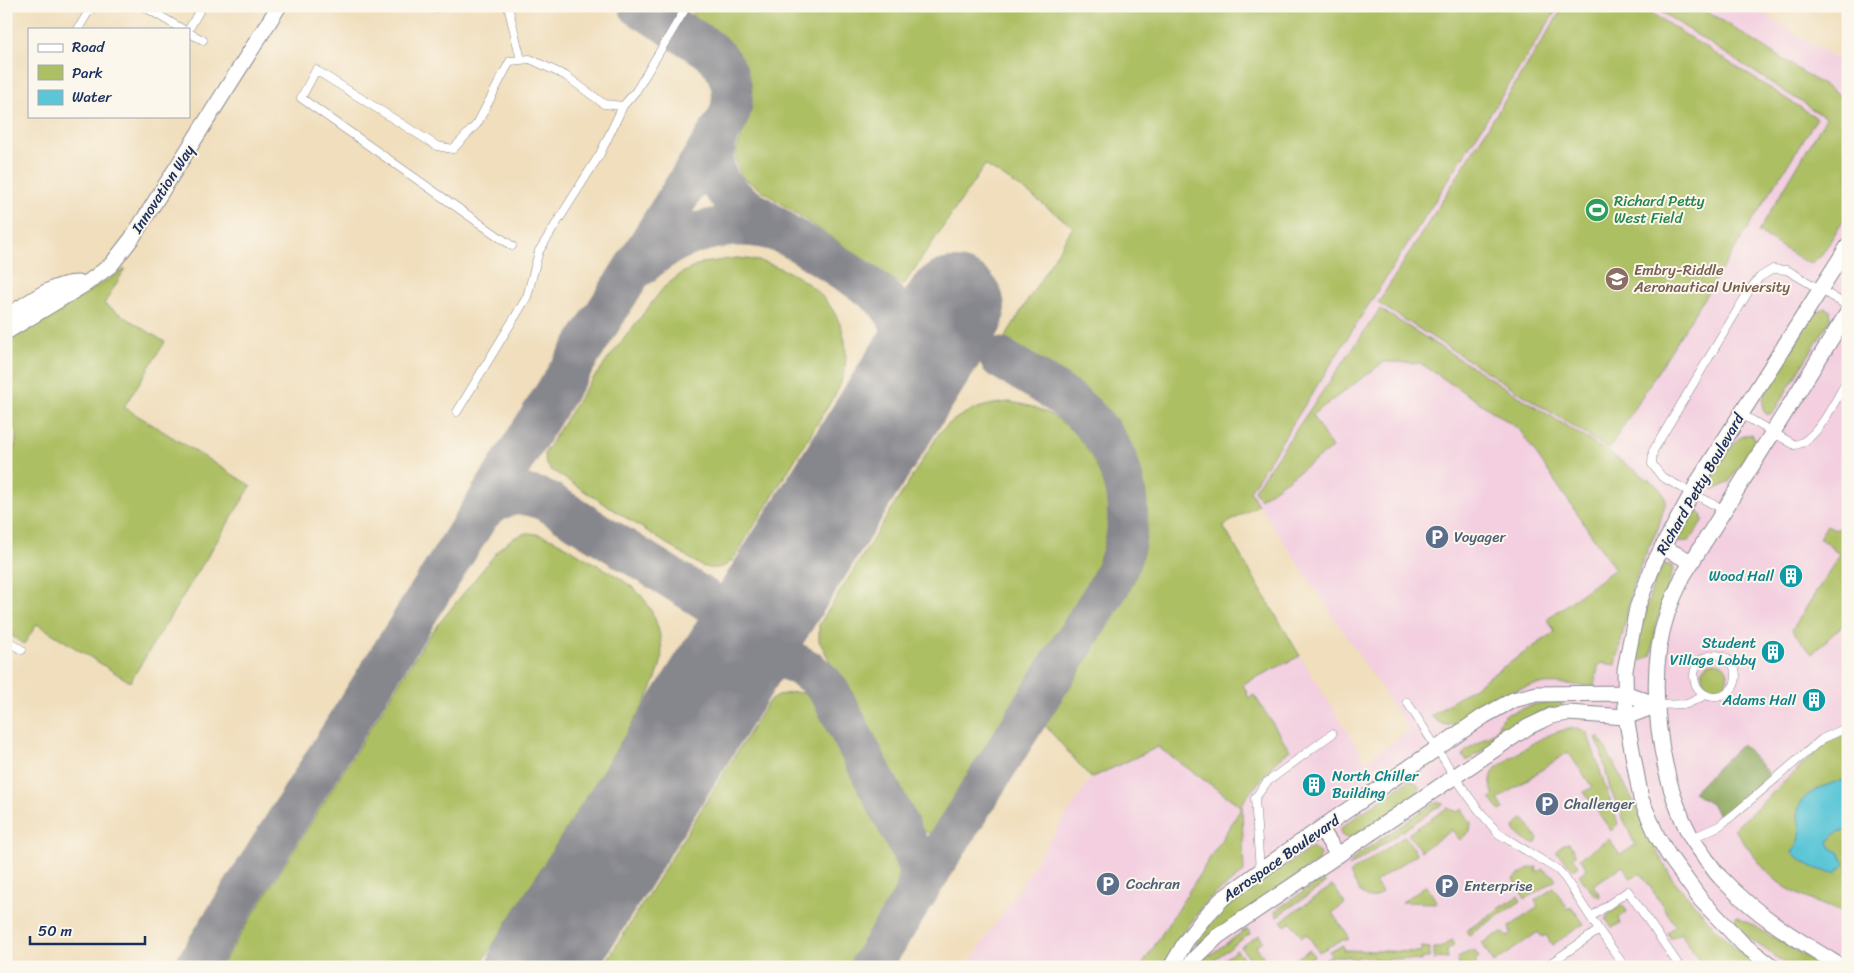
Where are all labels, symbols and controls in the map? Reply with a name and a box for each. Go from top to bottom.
legend [28,28,190,118]
text: Road [72,34,105,60]
text: Park [72,60,103,86]
text: Water [72,84,112,110]
street label: Innovation Way [124,139,202,239]
place label: Richard Petty West Field [1614,188,1705,231]
sports icon: Richard Petty West Field [1584,197,1610,223]
place label: Embry-Riddle Aeronautical University [1633,257,1790,300]
school or university icon: Embry-Riddle Aeronautical University [1604,266,1630,292]
street label: Richard Petty Boulevard [1649,407,1752,560]
parking icon: Voyager [1424,524,1450,550]
place label: Voyager [1454,524,1506,550]
place label: Wood Hall [1709,563,1775,589]
building icon: Wood Hall [1778,563,1804,589]
place label: Student Village Lobby [1670,630,1756,673]
building icon: Student Village Lobby [1760,639,1786,665]
place label: Adams Hall [1721,687,1797,713]
building icon: Adams Hall [1801,687,1827,713]
place label: North Chiller Building [1332,763,1419,806]
building icon: North Chiller Building [1301,772,1327,798]
parking icon: Challenger [1534,791,1560,817]
place label: Challenger [1564,791,1635,817]
street label: Aerospace Boulevard [1216,807,1346,909]
parking icon: Cochran [1095,871,1121,897]
place label: Cochran [1126,871,1180,897]
parking icon: Enterprise [1434,873,1460,899]
place label: Enterprise [1464,873,1532,899]
scale bar [30,913,145,945]
text: 50 m [38,918,73,944]

